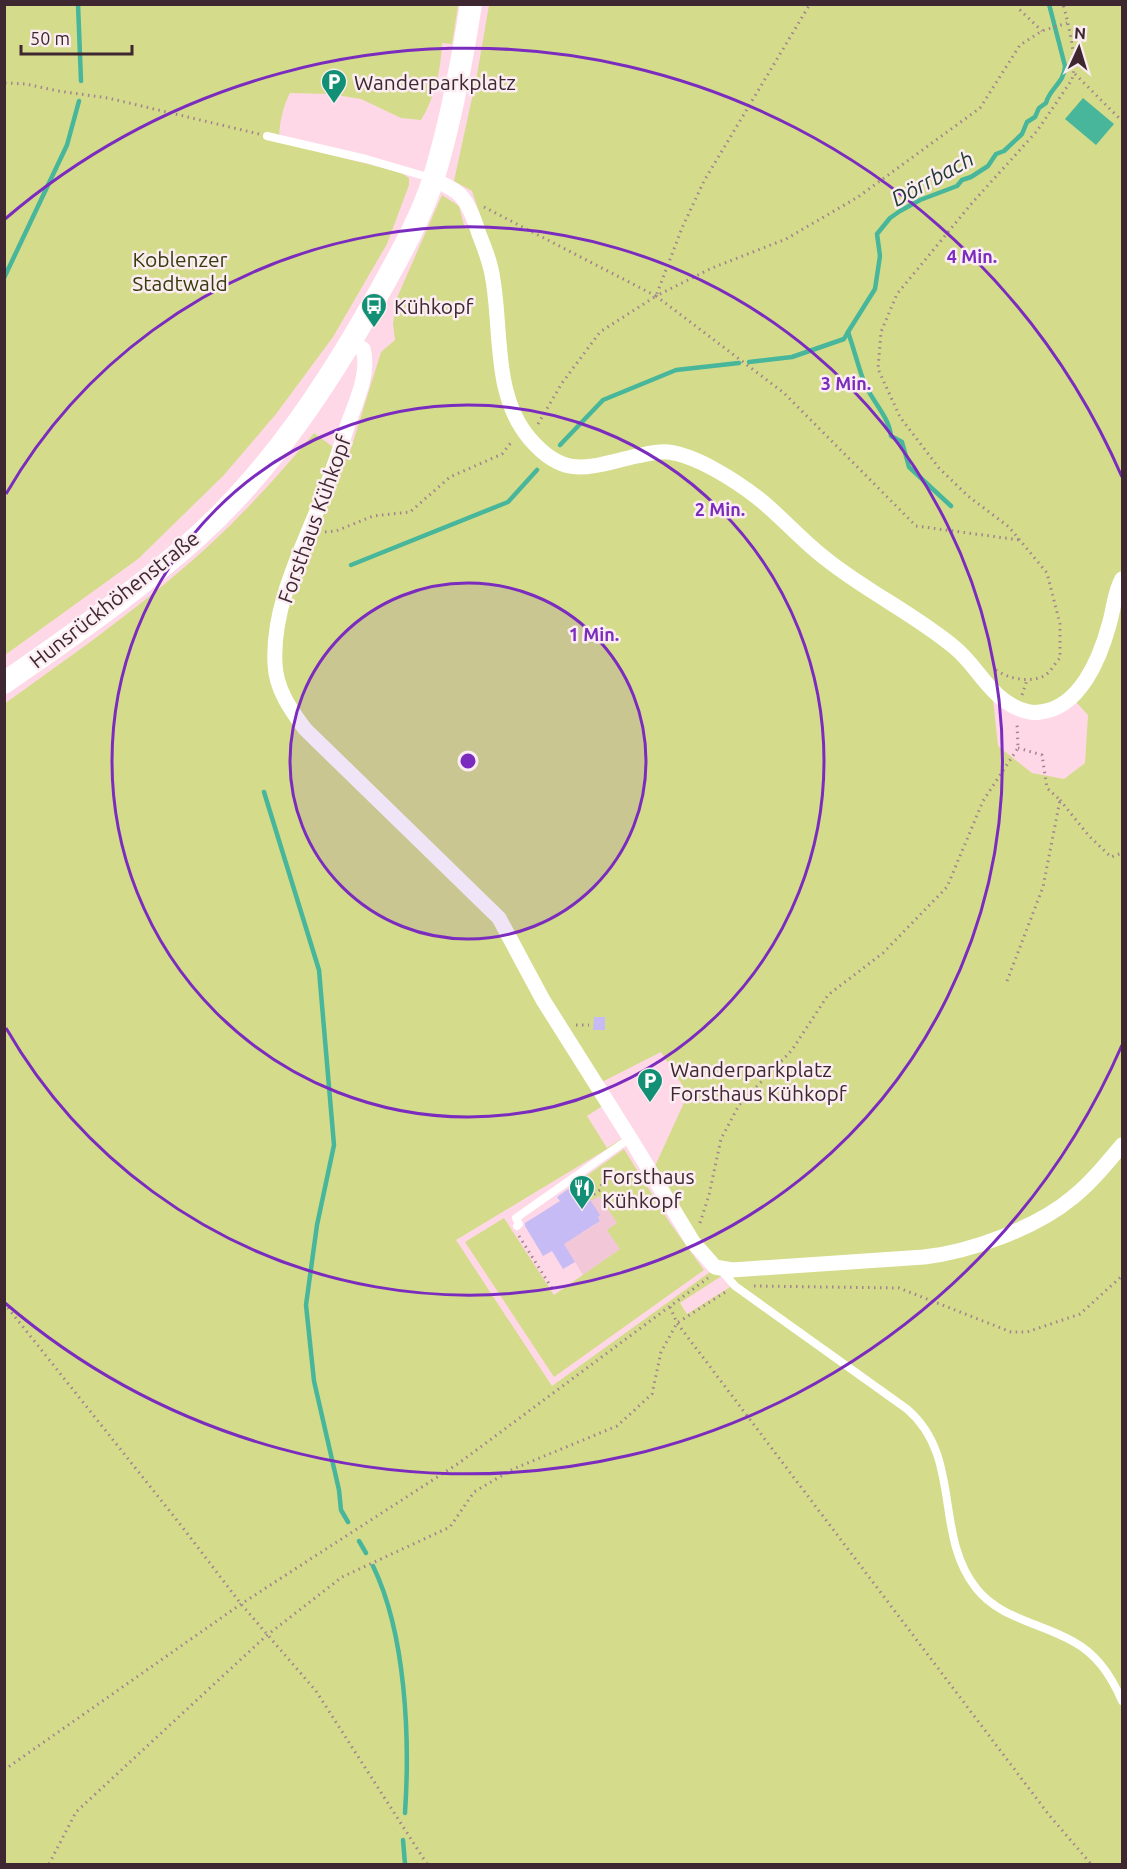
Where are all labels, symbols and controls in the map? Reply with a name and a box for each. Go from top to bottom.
scale bar [21,18,132,56]
north arrow [1049,18,1109,78]
text: N [1073,24,1087,42]
text: 50 m [30,28,70,48]
parking icon: Wanderparkplatz [319,67,349,105]
place label: Wanderparkplatz [354,70,516,94]
water label: Dörrbach [886,145,978,211]
text: 4 Min. [947,246,997,266]
park label: Koblenzer Stadtwald [132,247,228,295]
bus stop icon: Kühkopf [359,291,389,329]
place label: Kühkopf [394,294,474,318]
text: 3 Min. [821,373,871,393]
street label: Forsthaus Kühkopf [272,431,356,606]
text: 2 Min. [695,499,745,519]
street label: Hunsrückhöhenstraße [25,525,203,673]
text: 1 Min. [569,624,619,644]
centre of rings [458,751,478,771]
place label: Wanderparkplatz Forsthaus Kühkopf [670,1057,848,1105]
parking icon: Wanderparkplatz Forsthaus Kühkopf [635,1066,665,1104]
place label: Forsthaus Kühkopf [602,1164,695,1212]
restaurant icon: Forsthaus Kühkopf [567,1173,597,1211]

